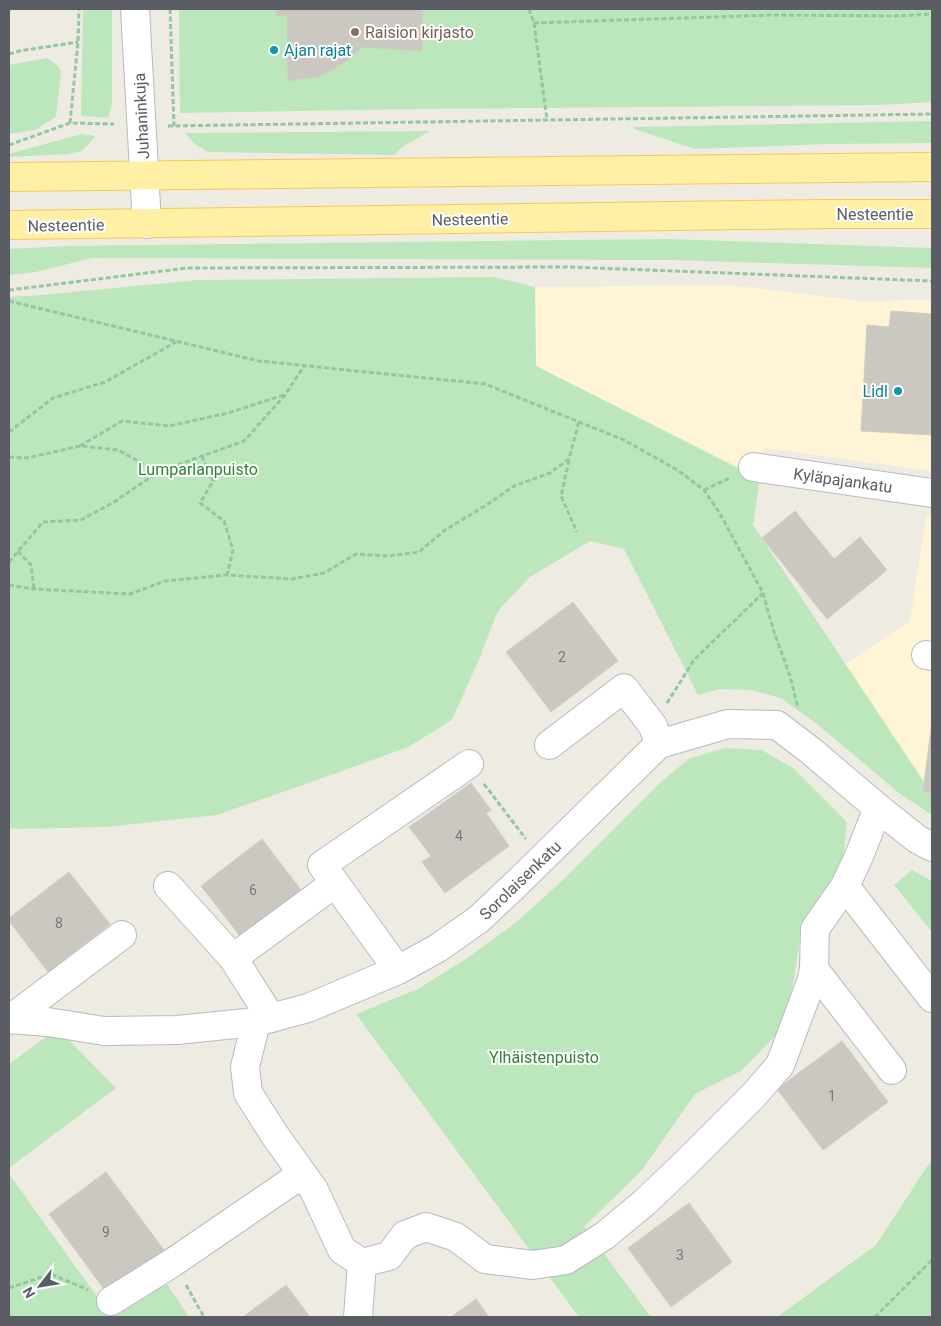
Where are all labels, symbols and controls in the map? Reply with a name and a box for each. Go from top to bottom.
place label: Raision kirjasto [365,23,474,42]
marker: Raision kirjasto [349,26,361,38]
place label: Ajan rajat [284,41,351,60]
marker: Ajan rajat [268,44,280,56]
street label: Juhaninkuja [130,72,153,160]
street label: Nesteentie [837,205,913,224]
street label: Nesteentie [431,209,509,230]
street label: Nesteentie [27,215,105,236]
place label: Lidl [863,382,888,401]
marker: Lidl [892,385,904,397]
park label: Lumparlanpuisto [138,460,258,479]
street label: Kyläpajankatu [792,464,894,497]
house number: 2 [558,649,566,665]
house number: 4 [455,828,463,844]
street label: Sorolaisenkatu [476,837,565,924]
house number: 6 [249,882,257,898]
house number: 8 [55,915,63,931]
park label: Ylhäistenpuisto [489,1048,599,1067]
house number: 1 [828,1088,836,1104]
house number: 9 [102,1224,110,1240]
house number: 3 [676,1247,684,1263]
north arrow [15,1261,65,1311]
text: N [19,1284,38,1301]

